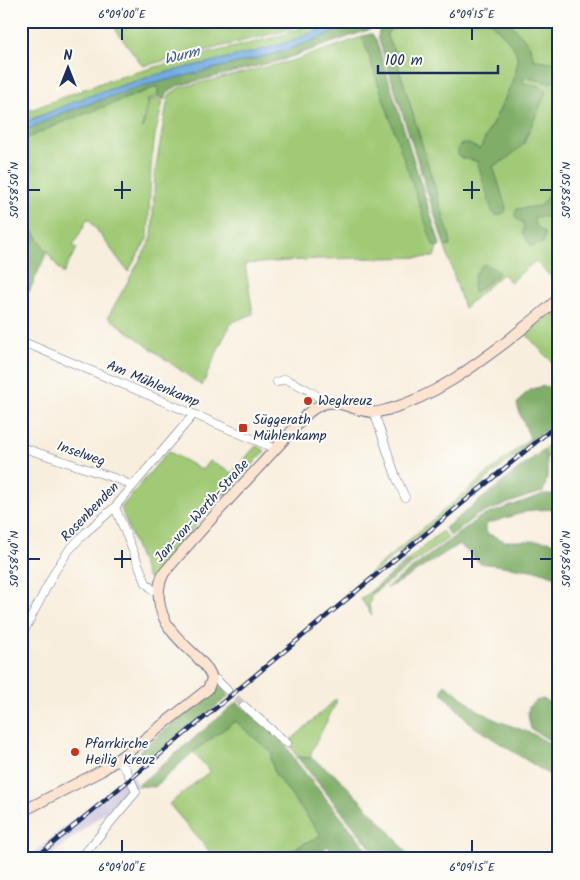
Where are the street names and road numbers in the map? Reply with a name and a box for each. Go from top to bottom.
street label: Am Mühlenkamp [103,355,203,414]
street label: Inselweg [54,435,108,473]
street label: Jan-von-Werth-Straße [149,454,255,568]
street label: Rosenbenden [56,477,124,547]

